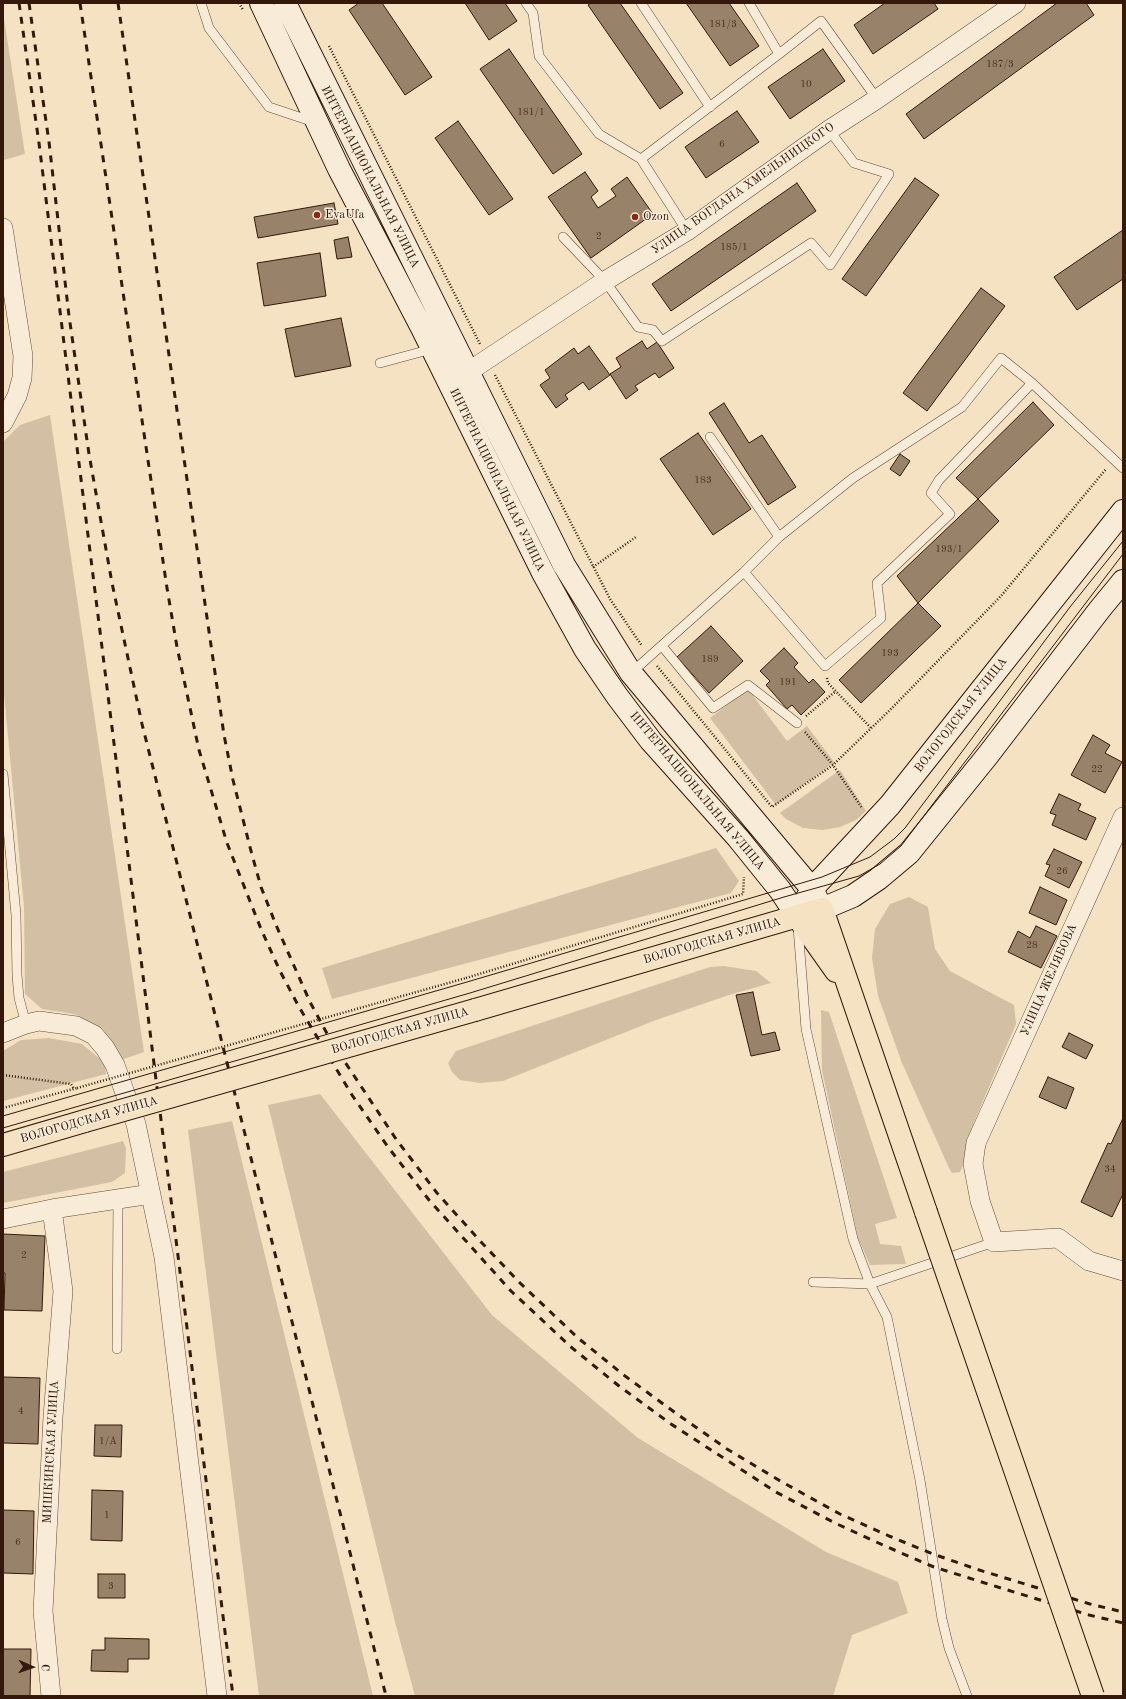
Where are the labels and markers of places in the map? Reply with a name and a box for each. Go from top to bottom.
place label: EvaUfa [325,208,364,222]
marker: EvaUfa [312,210,322,220]
place label: Ozon [643,210,669,224]
marker: Ozon [630,212,640,222]

